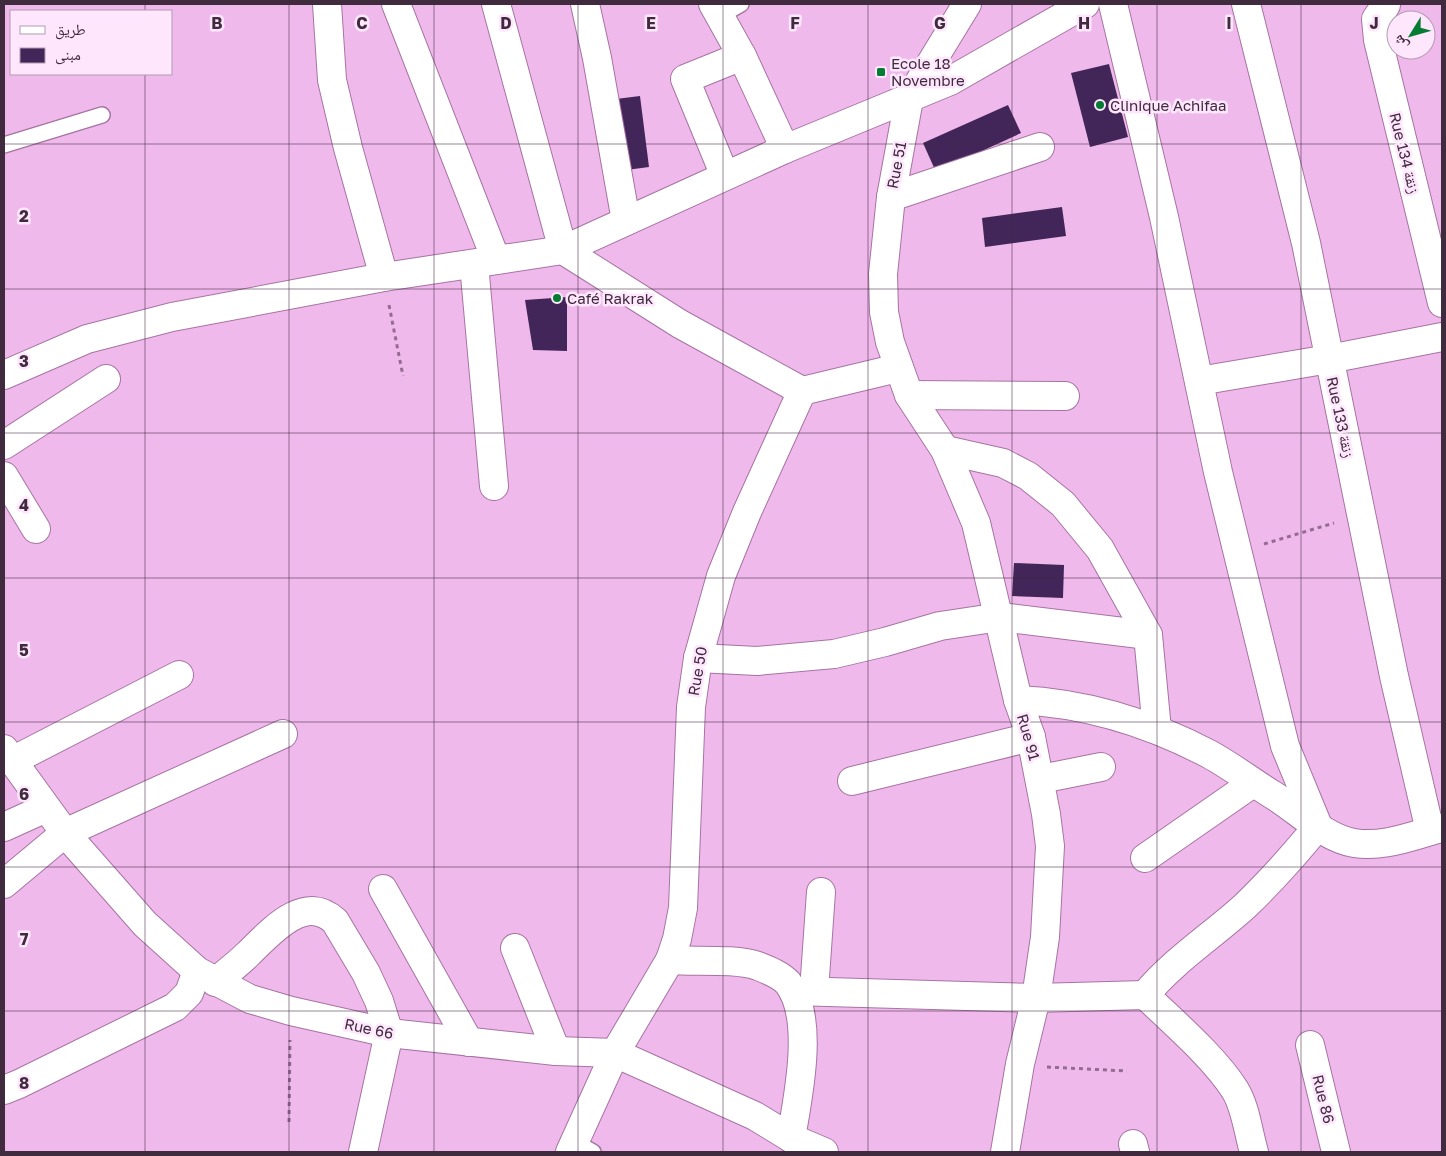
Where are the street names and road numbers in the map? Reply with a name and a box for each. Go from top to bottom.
street label: Rue 134 زنقة [1385,111,1424,196]
street label: Rue 51 [883,140,909,190]
street label: Rue 133 زنقة [1323,375,1358,460]
street label: Rue 50 [684,645,710,697]
street label: Rue 91 [1014,712,1044,762]
street label: Rue 66 [343,1014,395,1042]
street label: Rue 86 [1309,1073,1339,1125]

